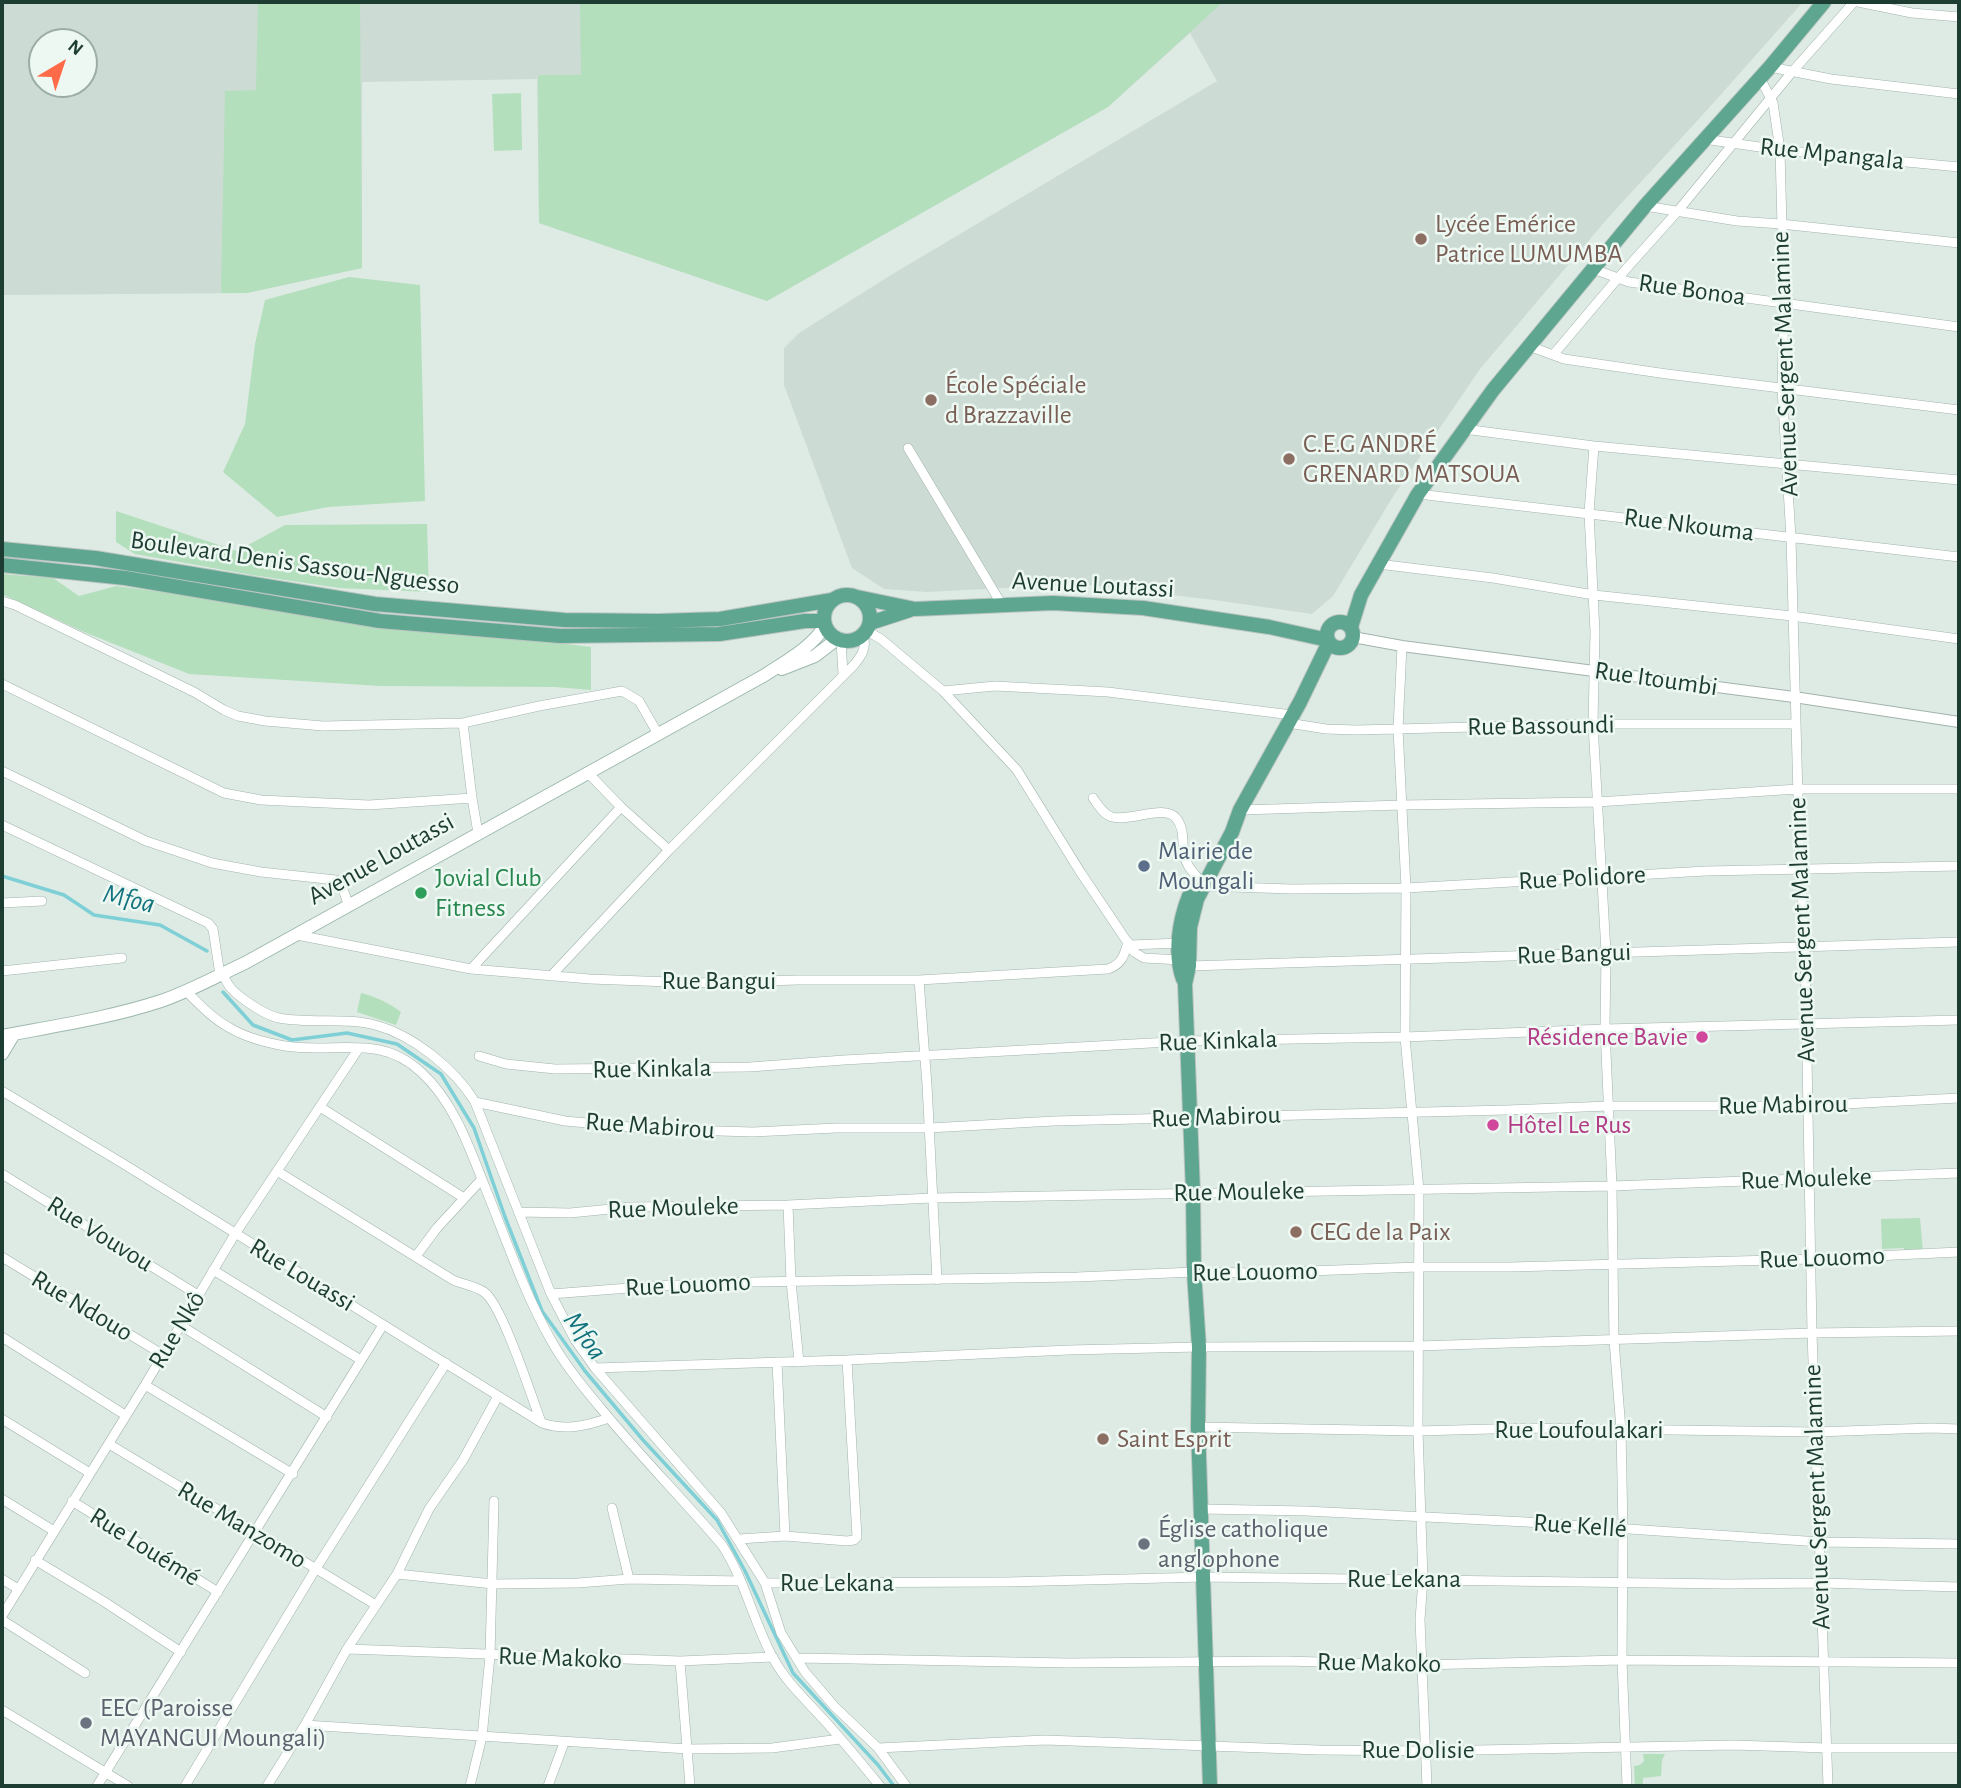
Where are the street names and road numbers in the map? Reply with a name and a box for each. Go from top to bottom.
street label: Rue Mpangala [1758,131,1906,177]
street label: Avenue Sergent Malamine [1765,231,1805,497]
street label: Rue Bonoa [1636,267,1748,313]
street label: Rue Nkouma [1622,502,1756,548]
street label: Boulevard Denis Sassou-Nguesso [128,524,462,602]
street label: Avenue Loutassi [1011,565,1175,605]
street label: Rue Itoumbi [1592,655,1720,703]
street label: Rue Bassoundi [1467,709,1615,743]
street label: Avenue Sergent Malamine [1782,797,1822,1063]
street label: Avenue Loutassi [302,806,460,912]
street label: Rue Polidore [1517,859,1647,897]
street label: Rue Bangui [1516,936,1632,972]
street label: Rue Bangui [662,965,776,997]
street label: Rue Kinkala [1158,1023,1278,1059]
street label: Rue Kinkala [592,1052,712,1086]
street label: Rue Mabirou [1718,1088,1848,1122]
street label: Rue Mabirou [1151,1099,1281,1135]
street label: Rue Mabirou [584,1106,716,1146]
street label: Rue Mouleke [1740,1161,1872,1197]
street label: Rue Mouleke [1173,1175,1305,1209]
street label: Rue Vouvou [41,1189,159,1279]
street label: Rue Mouleke [607,1190,739,1226]
street label: Rue Louassi [244,1231,360,1319]
street label: Rue Louomo [1759,1240,1885,1276]
street label: Rue Louomo [1192,1255,1318,1289]
street label: Rue Ndouo [26,1264,138,1348]
street label: Rue Louomo [624,1266,752,1304]
street label: Rue Nkô [142,1285,212,1375]
street label: Avenue Sergent Malamine [1797,1364,1837,1630]
street label: Rue Loufoulakari [1494,1414,1664,1446]
street label: Rue Manzomo [172,1474,312,1576]
street label: Rue Louémé [84,1501,206,1593]
street label: Rue Kellé [1532,1507,1628,1545]
street label: Rue Lekana [1347,1563,1461,1595]
street label: Rue Lekana [780,1567,894,1599]
street label: Rue Makoko [497,1640,623,1676]
street label: Rue Makoko [1317,1646,1441,1680]
street label: Rue Dolisie [1361,1734,1475,1766]

